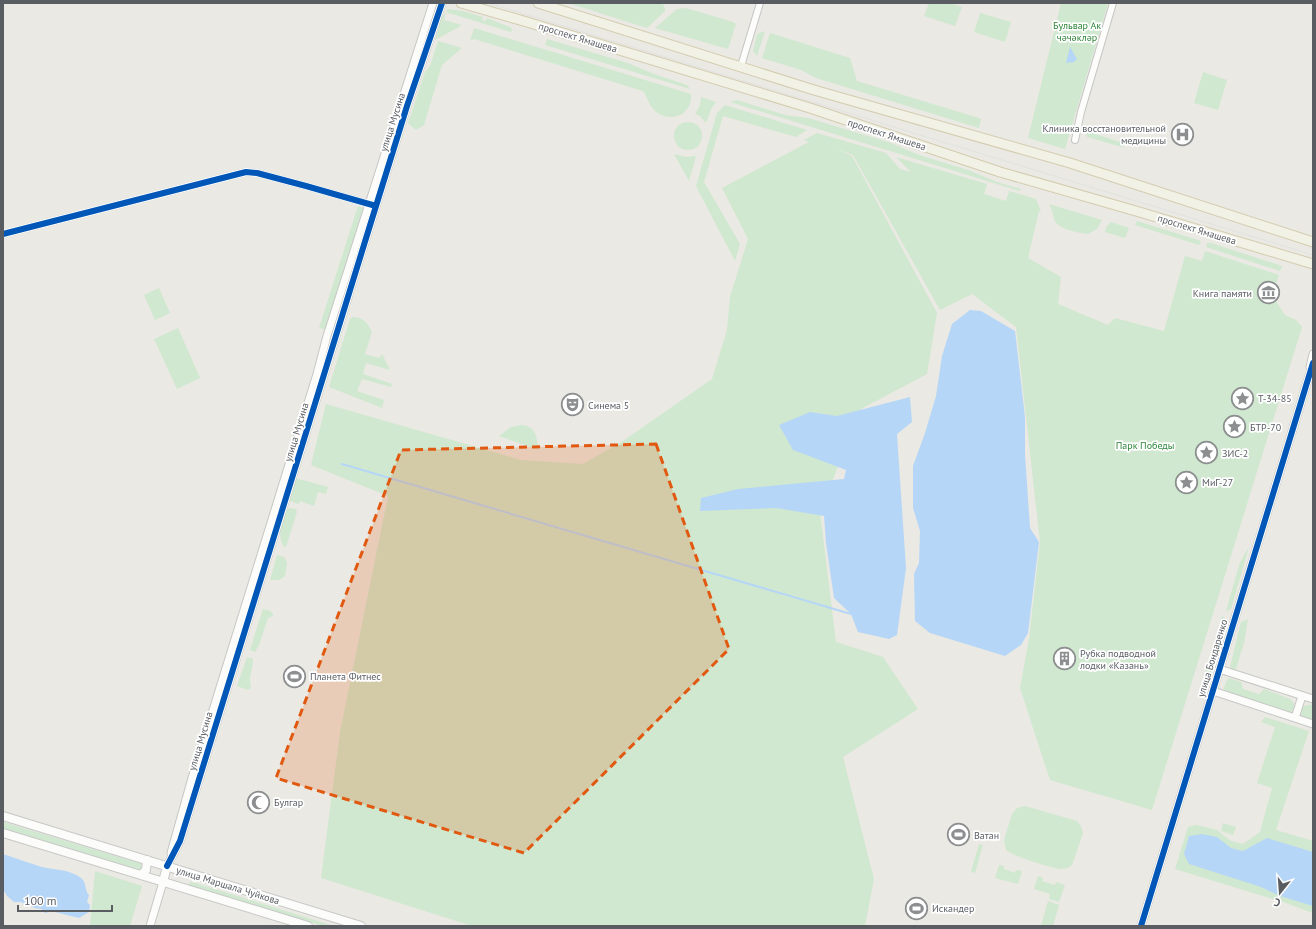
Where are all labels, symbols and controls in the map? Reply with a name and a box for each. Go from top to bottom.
street label: проспект Ямашева [537,19,619,56]
park label: Бульвар Ак чәчәкләр [1053,19,1101,44]
street label: улица Мусина [377,91,408,153]
street label: проспект Ямашева [846,116,928,153]
hospital icon: Клиника восстановительной медицины [1169,121,1195,147]
place label: Клиника восстановительной медицины [1042,122,1166,147]
street label: проспект Ямашева [1156,211,1238,248]
museum icon: Книга памяти [1255,280,1281,306]
place label: Книга памяти [1193,287,1252,300]
place icon: Т-34-85 [1229,385,1255,411]
theatre icon: Синема 5 [559,392,585,418]
place label: Т-34-85 [1258,392,1292,405]
place label: Синема 5 [588,399,629,412]
street label: улица Мусина [281,401,312,463]
place icon: БТР-70 [1221,414,1247,440]
place label: БТР-70 [1250,421,1282,434]
park label: Парк Победы [1116,439,1174,452]
place icon: ЗИС-2 [1194,440,1220,466]
place label: ЗИС-2 [1222,447,1248,460]
place icon: МиГ-27 [1174,469,1200,495]
place label: МиГ-27 [1202,476,1233,489]
street label: улица Бондаренко [1194,618,1230,699]
building icon: Рубка подводной лодки «Казань» [1052,646,1078,672]
place label: Рубка подводной лодки «Казань» [1079,647,1156,672]
sports icon: Планета Фитнес [281,663,307,689]
place label: Планета Фитнес [310,670,381,683]
street label: улица Мусина [185,710,216,772]
mosque icon: Булгар [245,789,271,815]
place label: Булгар [274,796,303,809]
sports icon: Ватан [946,822,972,848]
place label: Ватан [974,829,999,842]
street label: улица Маршала Чуйкова [175,864,281,907]
north arrow [1260,873,1300,913]
scale bar [18,887,112,913]
text: 100 m [24,893,57,908]
sports icon: Искандер [904,895,930,921]
text: С [1272,895,1282,910]
place label: Искандер [932,902,974,915]

